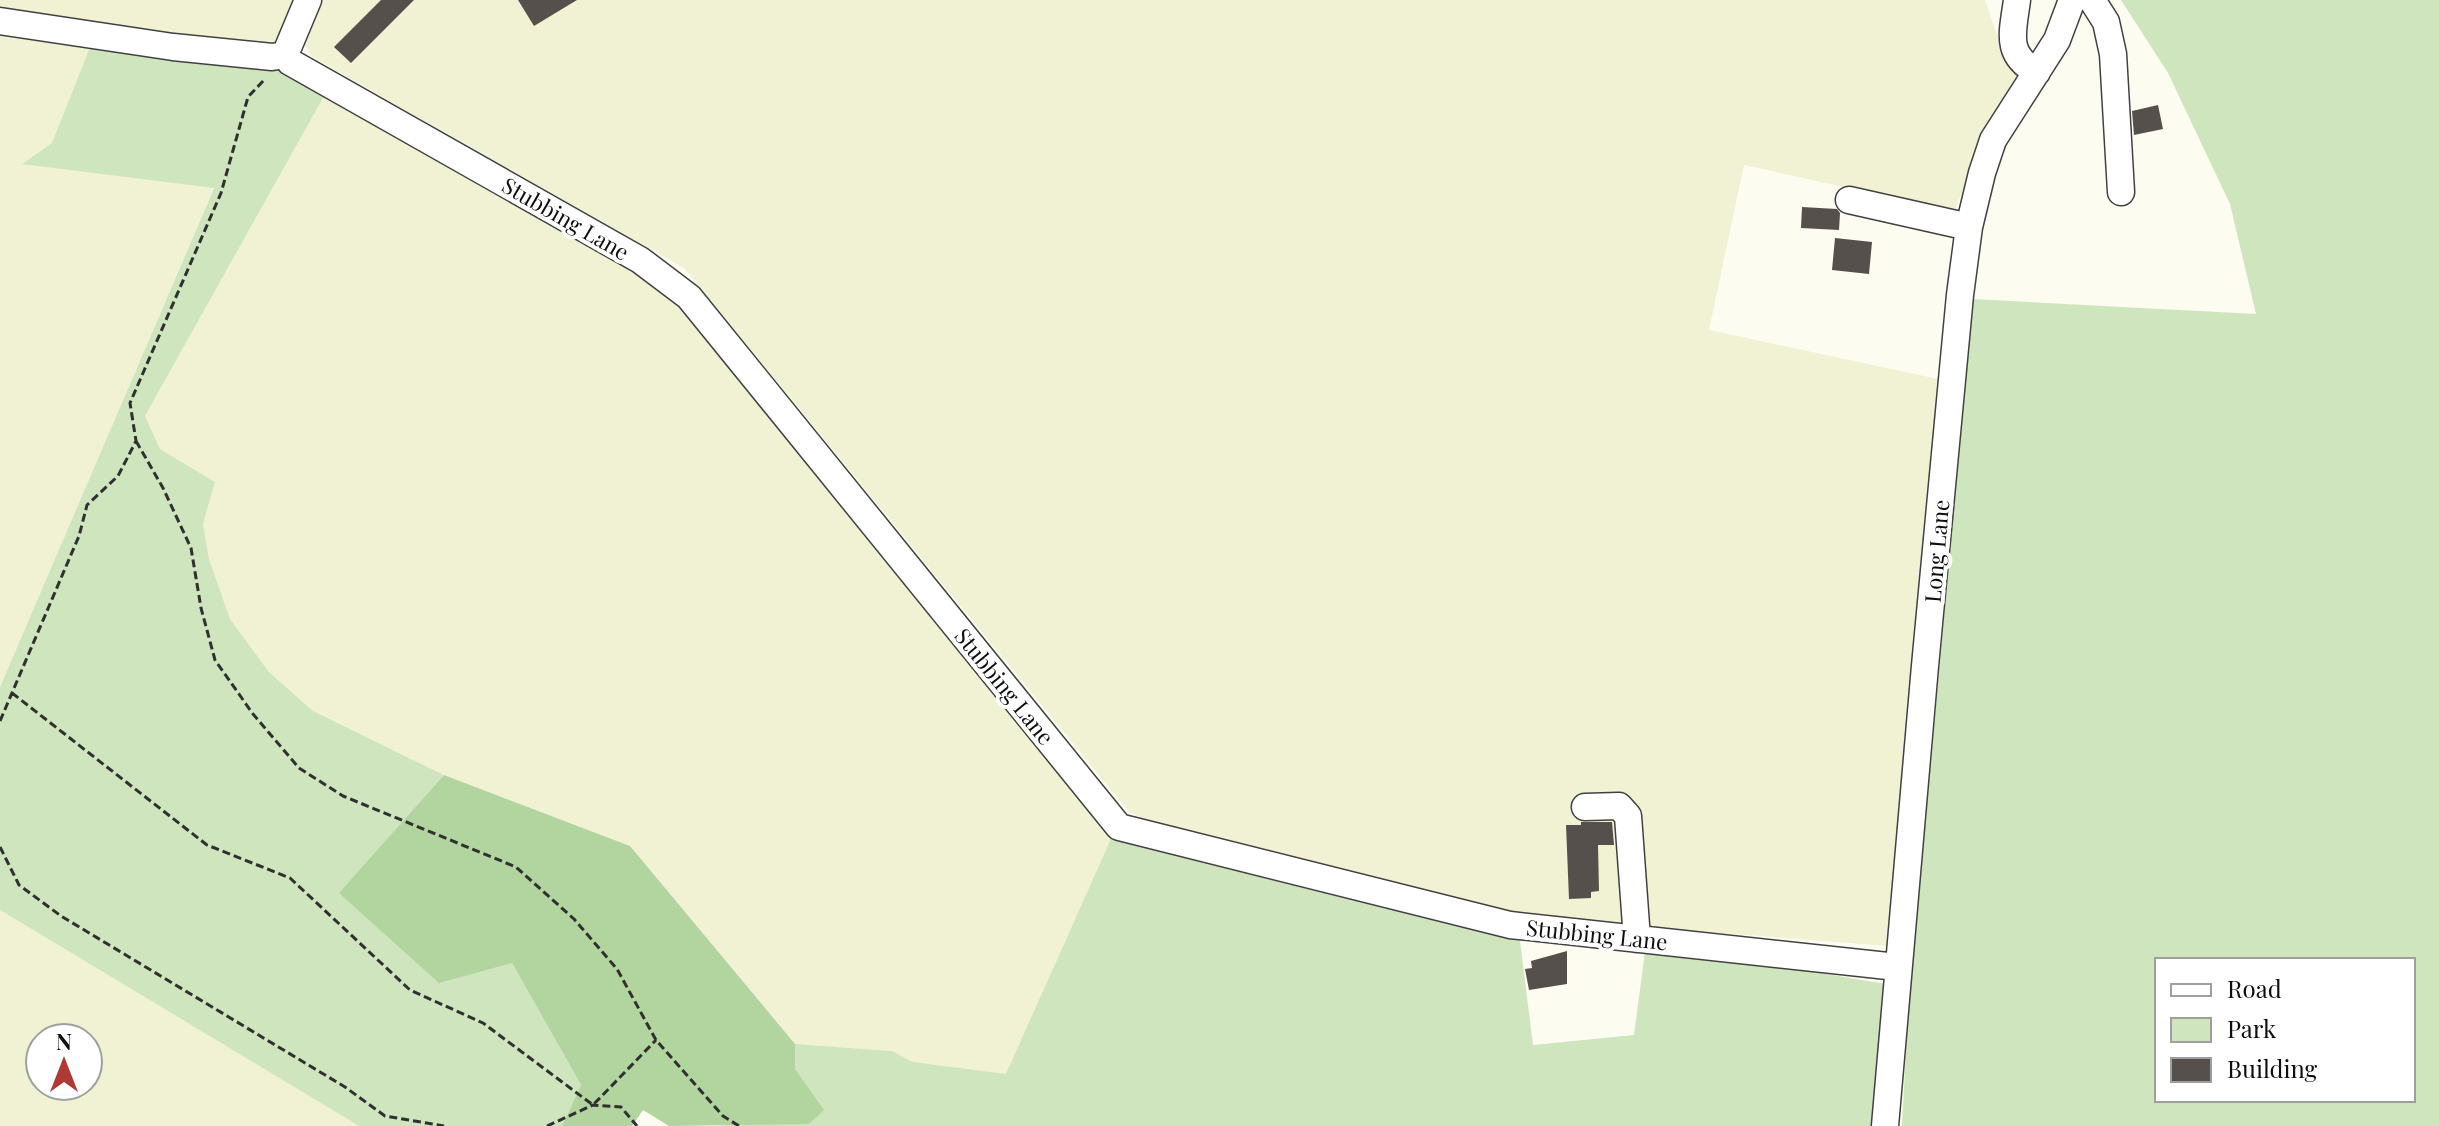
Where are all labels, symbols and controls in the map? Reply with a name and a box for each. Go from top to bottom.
street label: Stubbing Lane [497,170,635,266]
street label: Long Lane [1917,498,1955,604]
street label: Stubbing Lane [949,621,1061,751]
street label: Stubbing Lane [1525,912,1669,956]
legend [2155,958,2415,1102]
text: Road [2227,972,2282,1004]
text: Park [2227,1012,2277,1044]
north arrow [24,1022,104,1102]
text: N [56,1026,72,1056]
text: Building [2227,1052,2318,1084]

